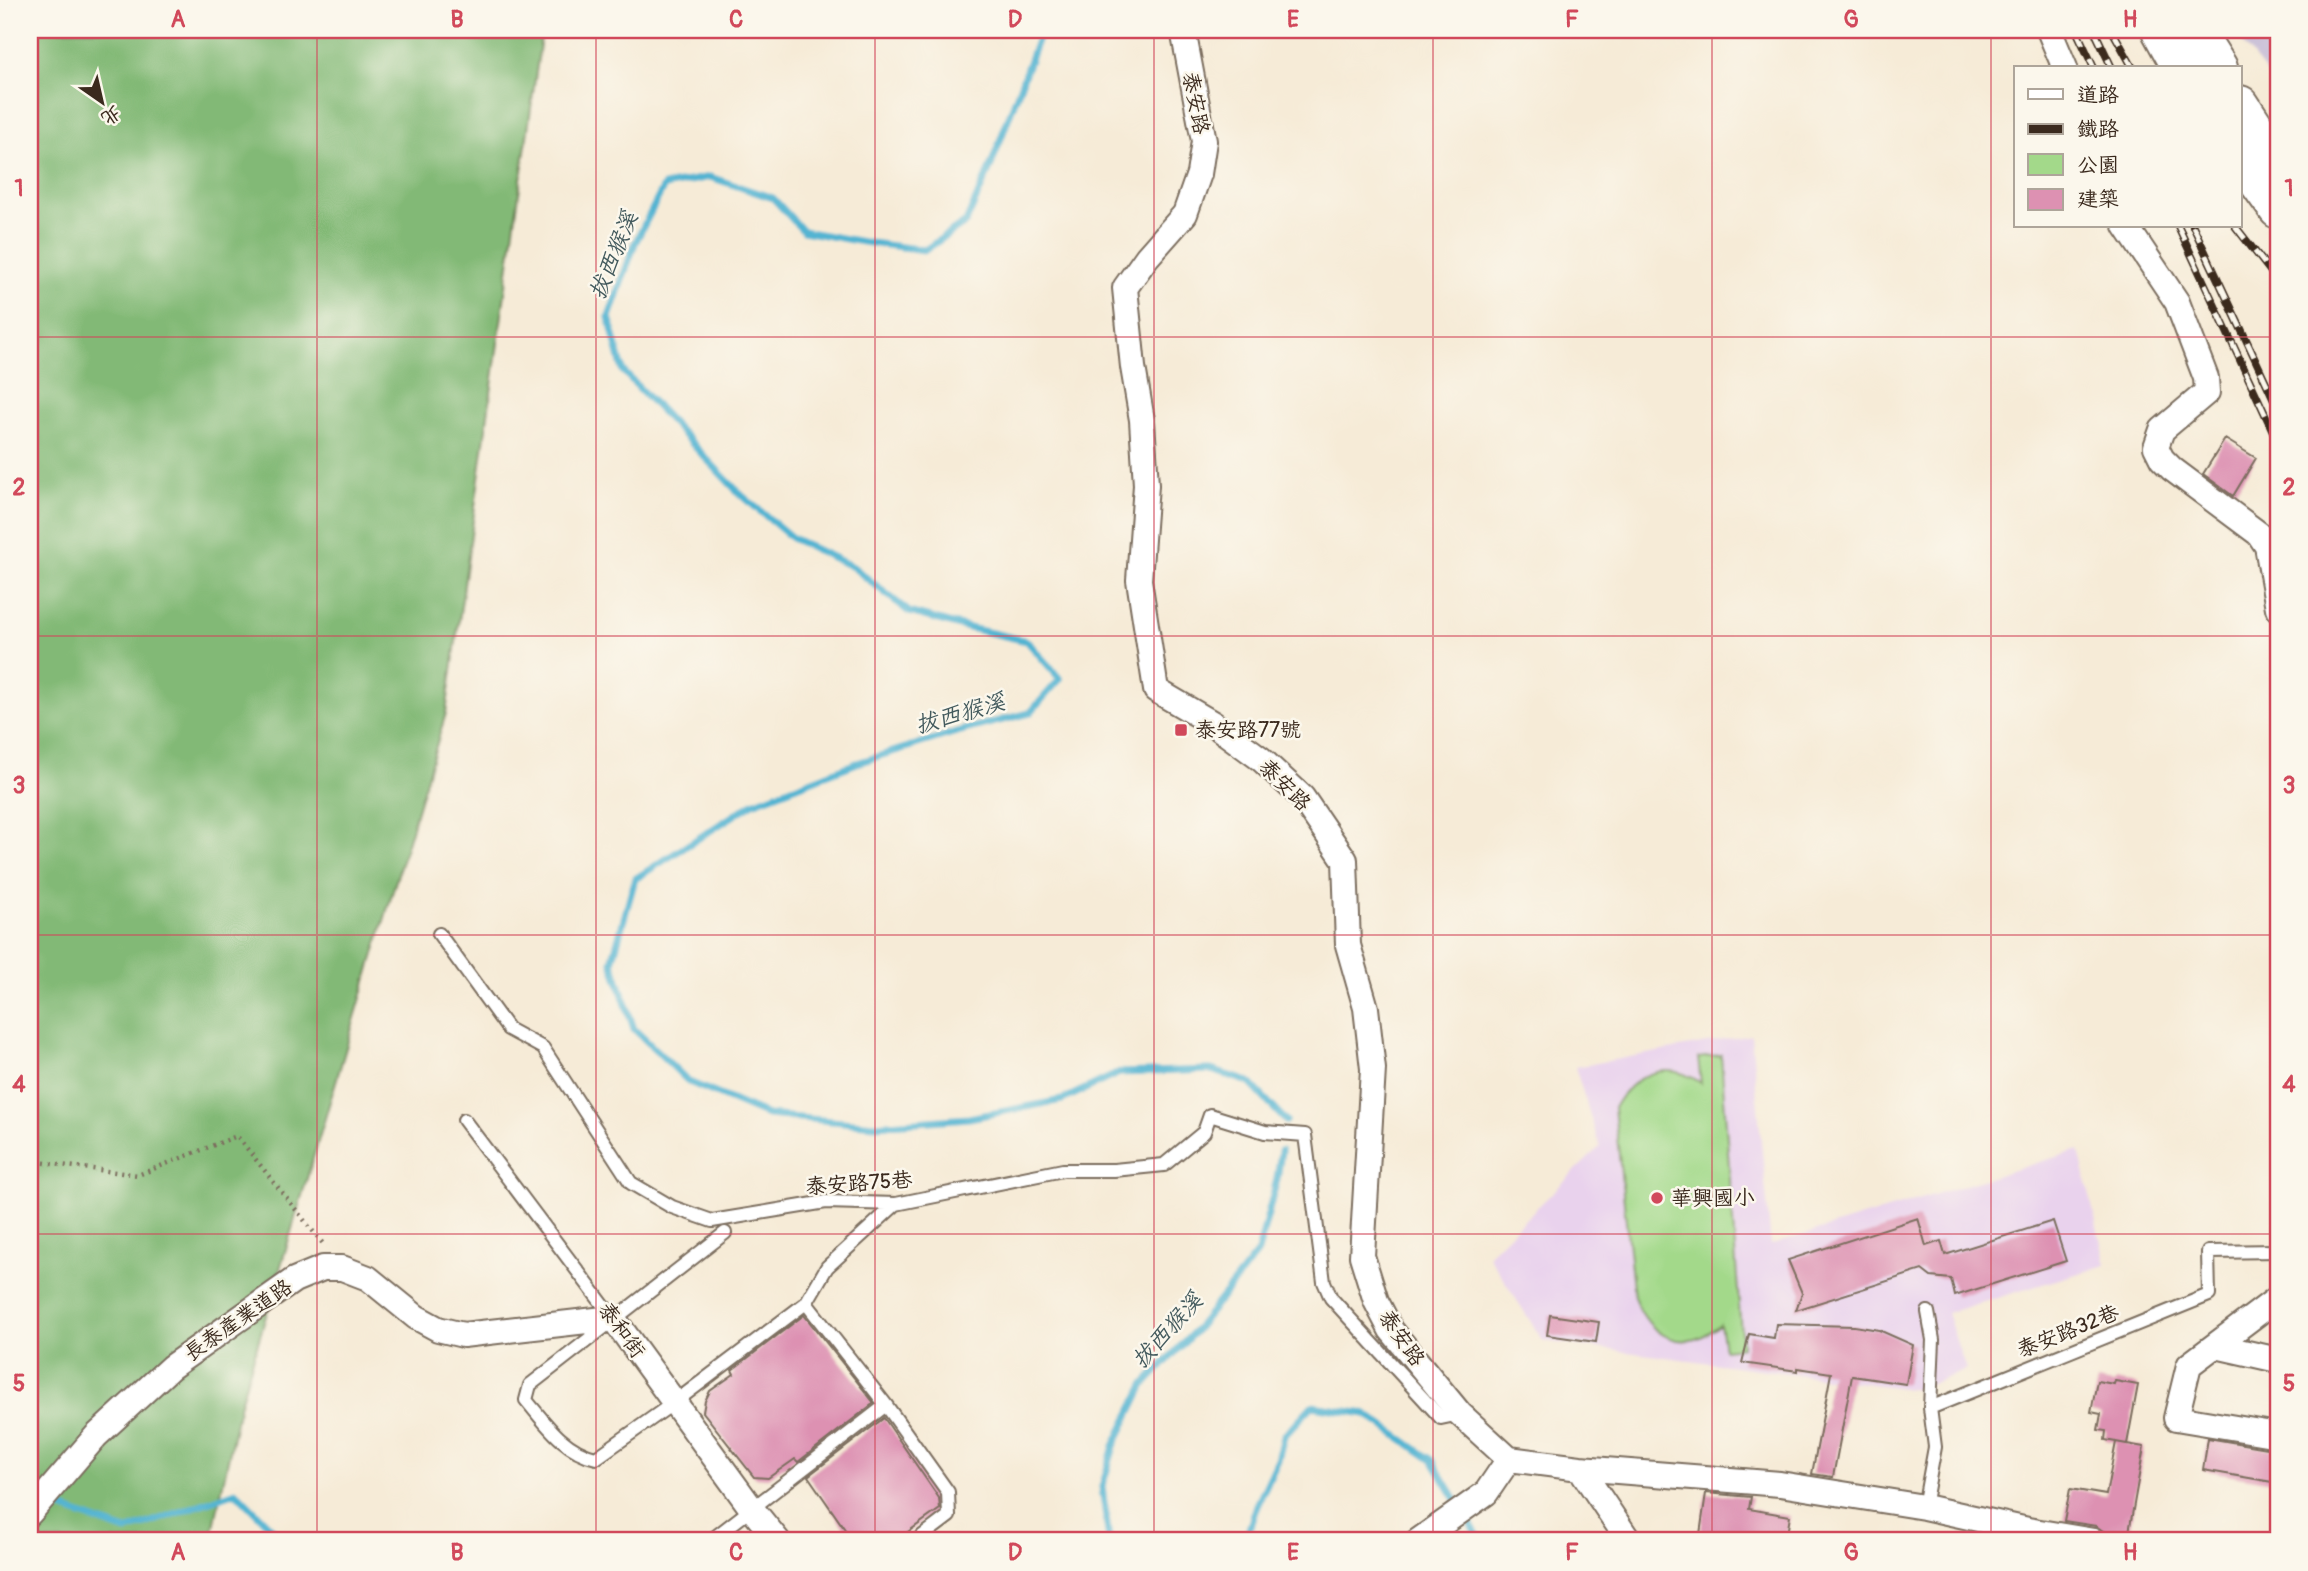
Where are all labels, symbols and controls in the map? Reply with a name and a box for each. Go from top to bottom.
text: A [171,5,186,34]
text: B [450,5,464,34]
text: C [729,5,743,34]
text: D [1008,5,1022,34]
text: E [1287,5,1299,34]
text: F [1565,5,1579,34]
text: G [1843,5,1859,34]
text: H [2123,5,2137,34]
north arrow [66,66,136,136]
legend [2014,66,2242,228]
street label: 泰安路 [1176,70,1215,137]
text: 道路 [2077,82,2119,109]
text: 北 [96,100,126,131]
text: 鐵路 [2077,116,2119,143]
text: 公園 [2077,152,2119,179]
text: 1 [15,174,24,203]
text: 1 [2285,174,2294,203]
text: 建築 [2077,186,2119,213]
water label: 拔西猴溪 [583,205,645,303]
text: 2 [13,473,26,502]
text: 2 [2283,473,2296,502]
water label: 拔西猴溪 [912,686,1010,740]
place label: 泰安路77號 [1195,717,1301,744]
marker: 泰安路77號 [1173,722,1189,738]
street label: 泰安路 [1253,754,1316,817]
text: 3 [13,771,25,800]
text: 3 [2283,771,2295,800]
text: 4 [12,1070,26,1099]
text: 4 [2282,1070,2296,1099]
street label: 泰安路75巷 [805,1166,913,1201]
place label: 華興國小 [1671,1185,1755,1212]
marker: 華興國小 [1649,1190,1665,1206]
street label: 長泰產業道路 [179,1273,298,1368]
water label: 拔西猴溪 [1126,1285,1210,1374]
street label: 泰和街 [592,1297,651,1364]
street label: 泰安路32巷 [2013,1299,2123,1364]
street label: 泰安路 [1372,1305,1431,1372]
text: 5 [13,1369,25,1398]
text: 5 [2283,1369,2295,1398]
text: A [171,1538,186,1567]
text: B [450,1538,464,1567]
text: C [729,1538,743,1567]
text: D [1008,1538,1022,1567]
text: E [1287,1538,1299,1567]
text: F [1565,1538,1579,1567]
text: G [1843,1538,1859,1567]
text: H [2123,1538,2137,1567]

